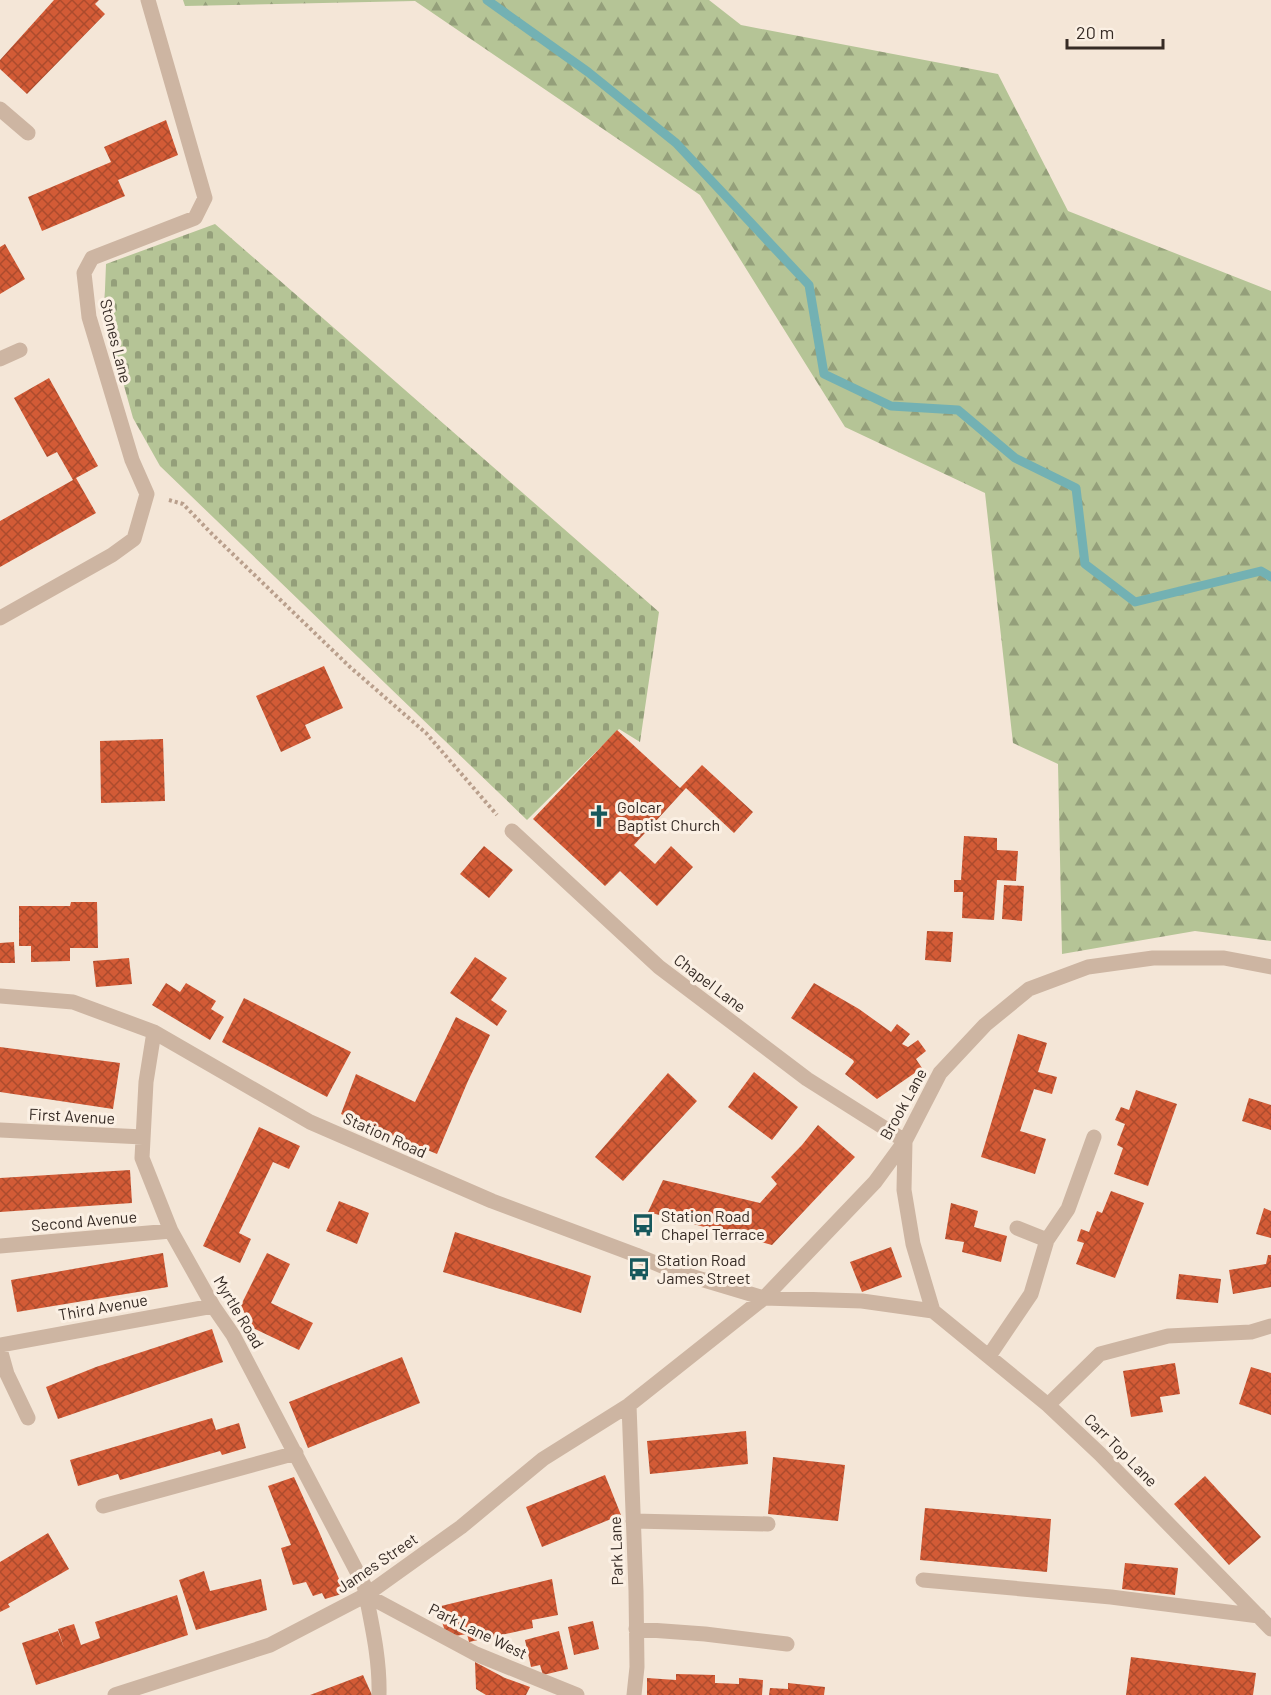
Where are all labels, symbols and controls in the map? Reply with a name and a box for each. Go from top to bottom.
scale bar [1067,12,1163,50]
text: 20 m [1076,21,1114,43]
street label: Stones Lane [97,297,136,385]
place label: Golcar Baptist Church [617,797,720,834]
church icon: Golcar Baptist Church [586,803,612,829]
street label: Chapel Lane [671,949,750,1016]
street label: Brook Lane [875,1065,930,1143]
street label: First Avenue [28,1104,116,1127]
street label: Station Road [341,1108,430,1161]
street label: Second Avenue [30,1206,138,1235]
place label: Station Road Chapel Terrace [661,1206,765,1243]
bus stop icon: Station Road Chapel Terrace [630,1212,656,1238]
place label: Station Road James Street [657,1250,751,1287]
bus stop icon: Station Road James Street [626,1256,652,1282]
street label: Myrtle Road [210,1272,269,1352]
street label: Third Avenue [57,1289,149,1324]
street label: Carr Top Lane [1081,1409,1162,1490]
street label: Park Lane [605,1516,626,1586]
street label: James Street [333,1529,421,1597]
street label: Park Lane West [426,1598,531,1663]

